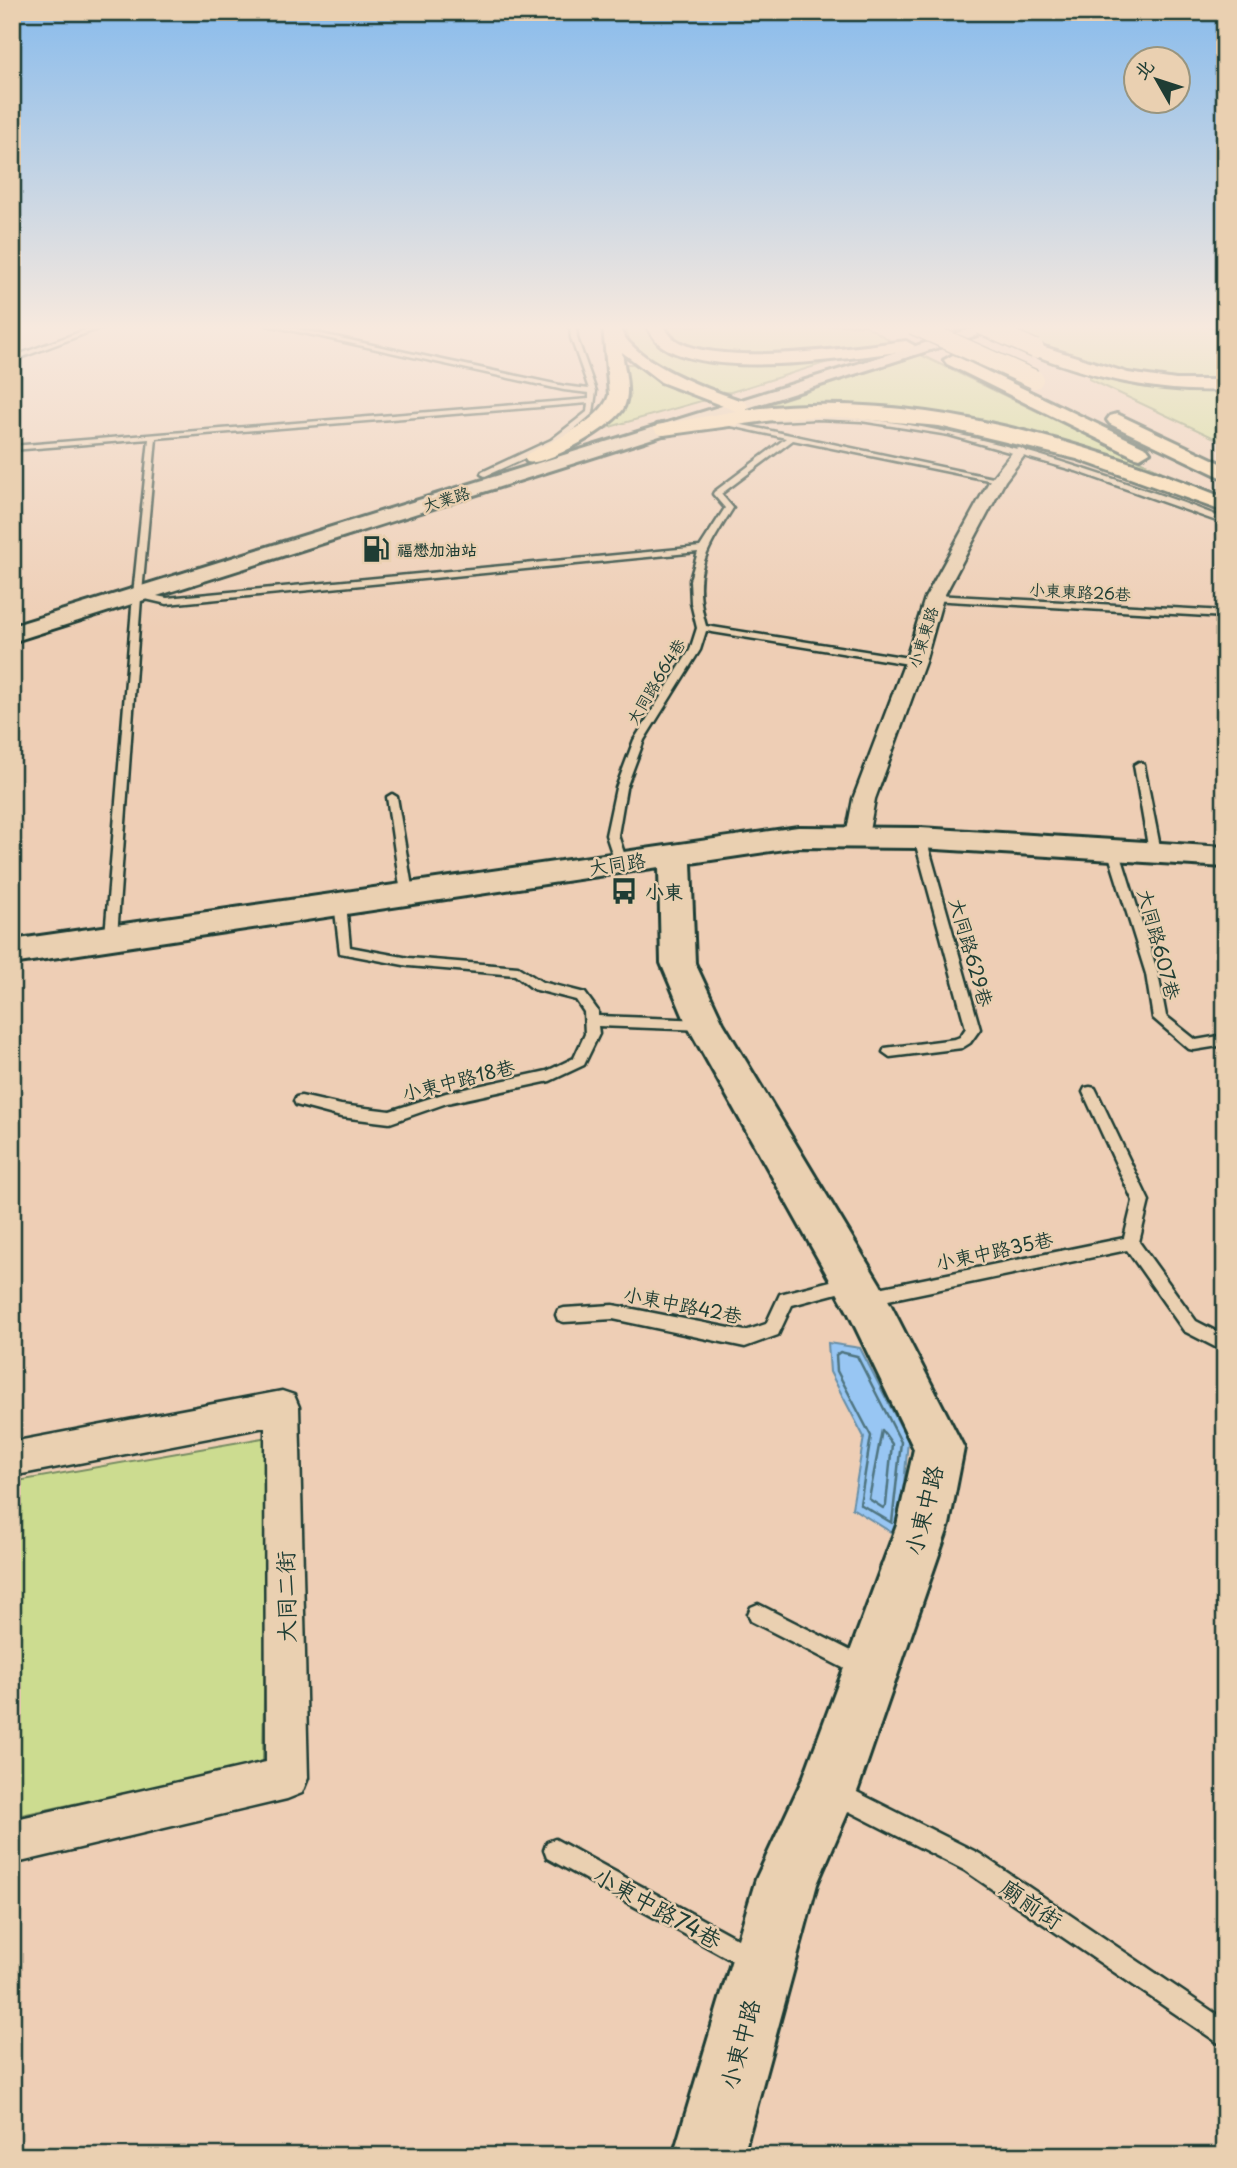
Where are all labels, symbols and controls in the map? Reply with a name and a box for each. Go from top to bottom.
north arrow [1122,46,1192,116]
text: 北 [1126,52,1160,85]
street label: 大業路 [420,480,472,516]
fuel station icon: 福懋加油站 [361,534,391,564]
place label: 福懋加油站 [397,537,477,561]
street label: 小東東路26巷 [1028,576,1132,606]
street label: 小東東路 [901,603,943,671]
street label: 大同路664巷 [620,633,690,729]
street label: 大同路 [587,845,647,881]
bus stop icon: 小東 [609,876,639,906]
place label: 小東 [645,877,683,905]
street label: 大同路607巷 [1132,886,1188,1002]
street label: 大同路629巷 [943,894,1001,1010]
street label: 小東中路18巷 [399,1051,517,1107]
street label: 小東中路35巷 [933,1224,1055,1276]
street label: 小東中路42巷 [621,1279,745,1329]
street label: 小東中路 [895,1461,951,1559]
street label: 大同二街 [267,1551,303,1643]
street label: 小東中路74巷 [587,1857,730,1957]
street label: 廟前街 [994,1869,1070,1937]
street label: 小東中路 [710,1995,768,2093]

